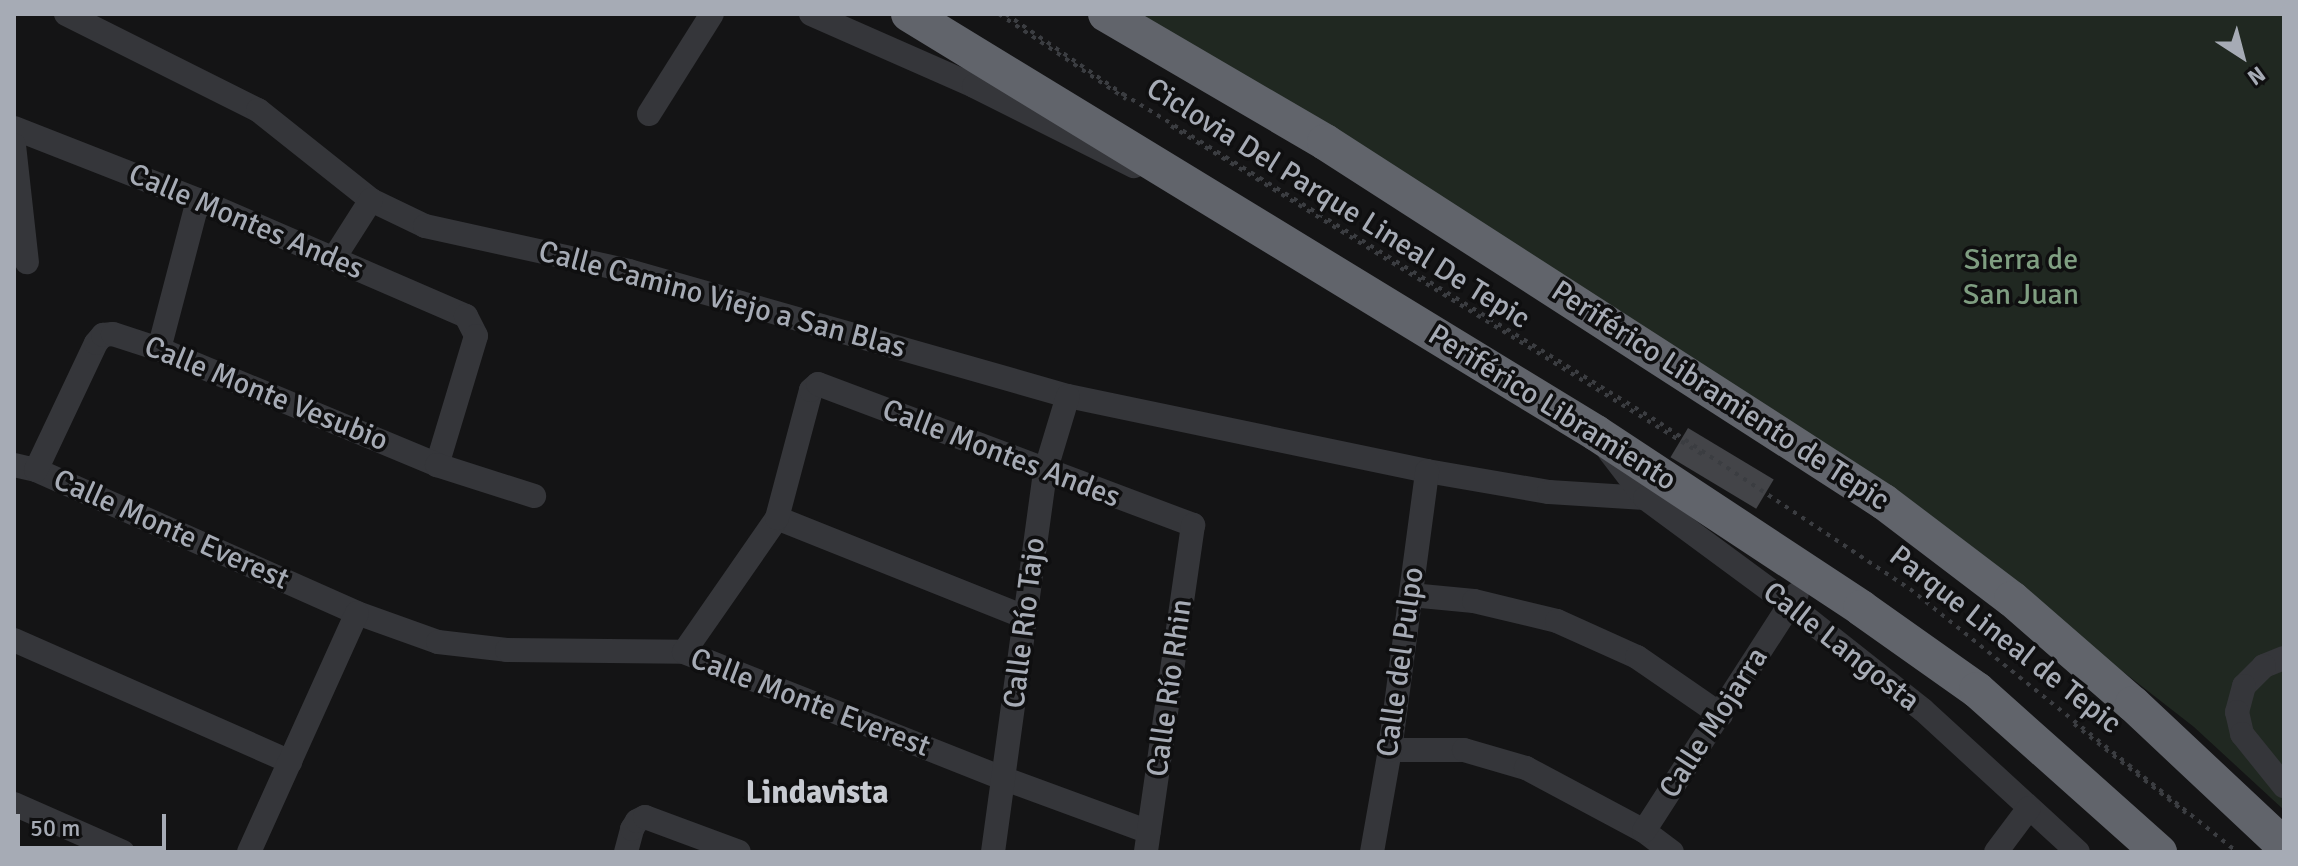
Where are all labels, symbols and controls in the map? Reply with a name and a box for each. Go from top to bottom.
north arrow [2202,16,2282,96]
text: N [2242,60,2271,91]
street label: Ciclovia Del Parque Lineal De Tepic [1140,71,1536,337]
street label: Calle Montes Andes [123,156,369,288]
street label: Calle Camino Viejo a San Blas [535,234,909,366]
park label: Sierra de San Juan [1963,242,2079,312]
street label: Periférico Libramiento de Tepic [1544,273,1896,519]
street label: Periférico Libramiento [1421,317,1683,499]
street label: Calle Monte Vesubio [139,329,393,459]
street label: Calle Montes Andes [877,392,1125,516]
street label: Calle Monte Everest [48,462,294,598]
street label: Calle Río Tajo [997,536,1053,710]
street label: Parque Lineal de Tepic [1882,538,2128,742]
street label: Calle del Pulpo [1370,565,1432,759]
street label: Calle Langosta [1755,575,1927,719]
street label: Calle Río Rhin [1140,597,1200,779]
street label: Calle Monte Everest [685,641,935,765]
street label: Calle Mojarra [1652,641,1776,805]
district label: Lindavista [745,774,889,812]
scale bar [20,798,170,848]
text: 50 m [30,813,80,843]

